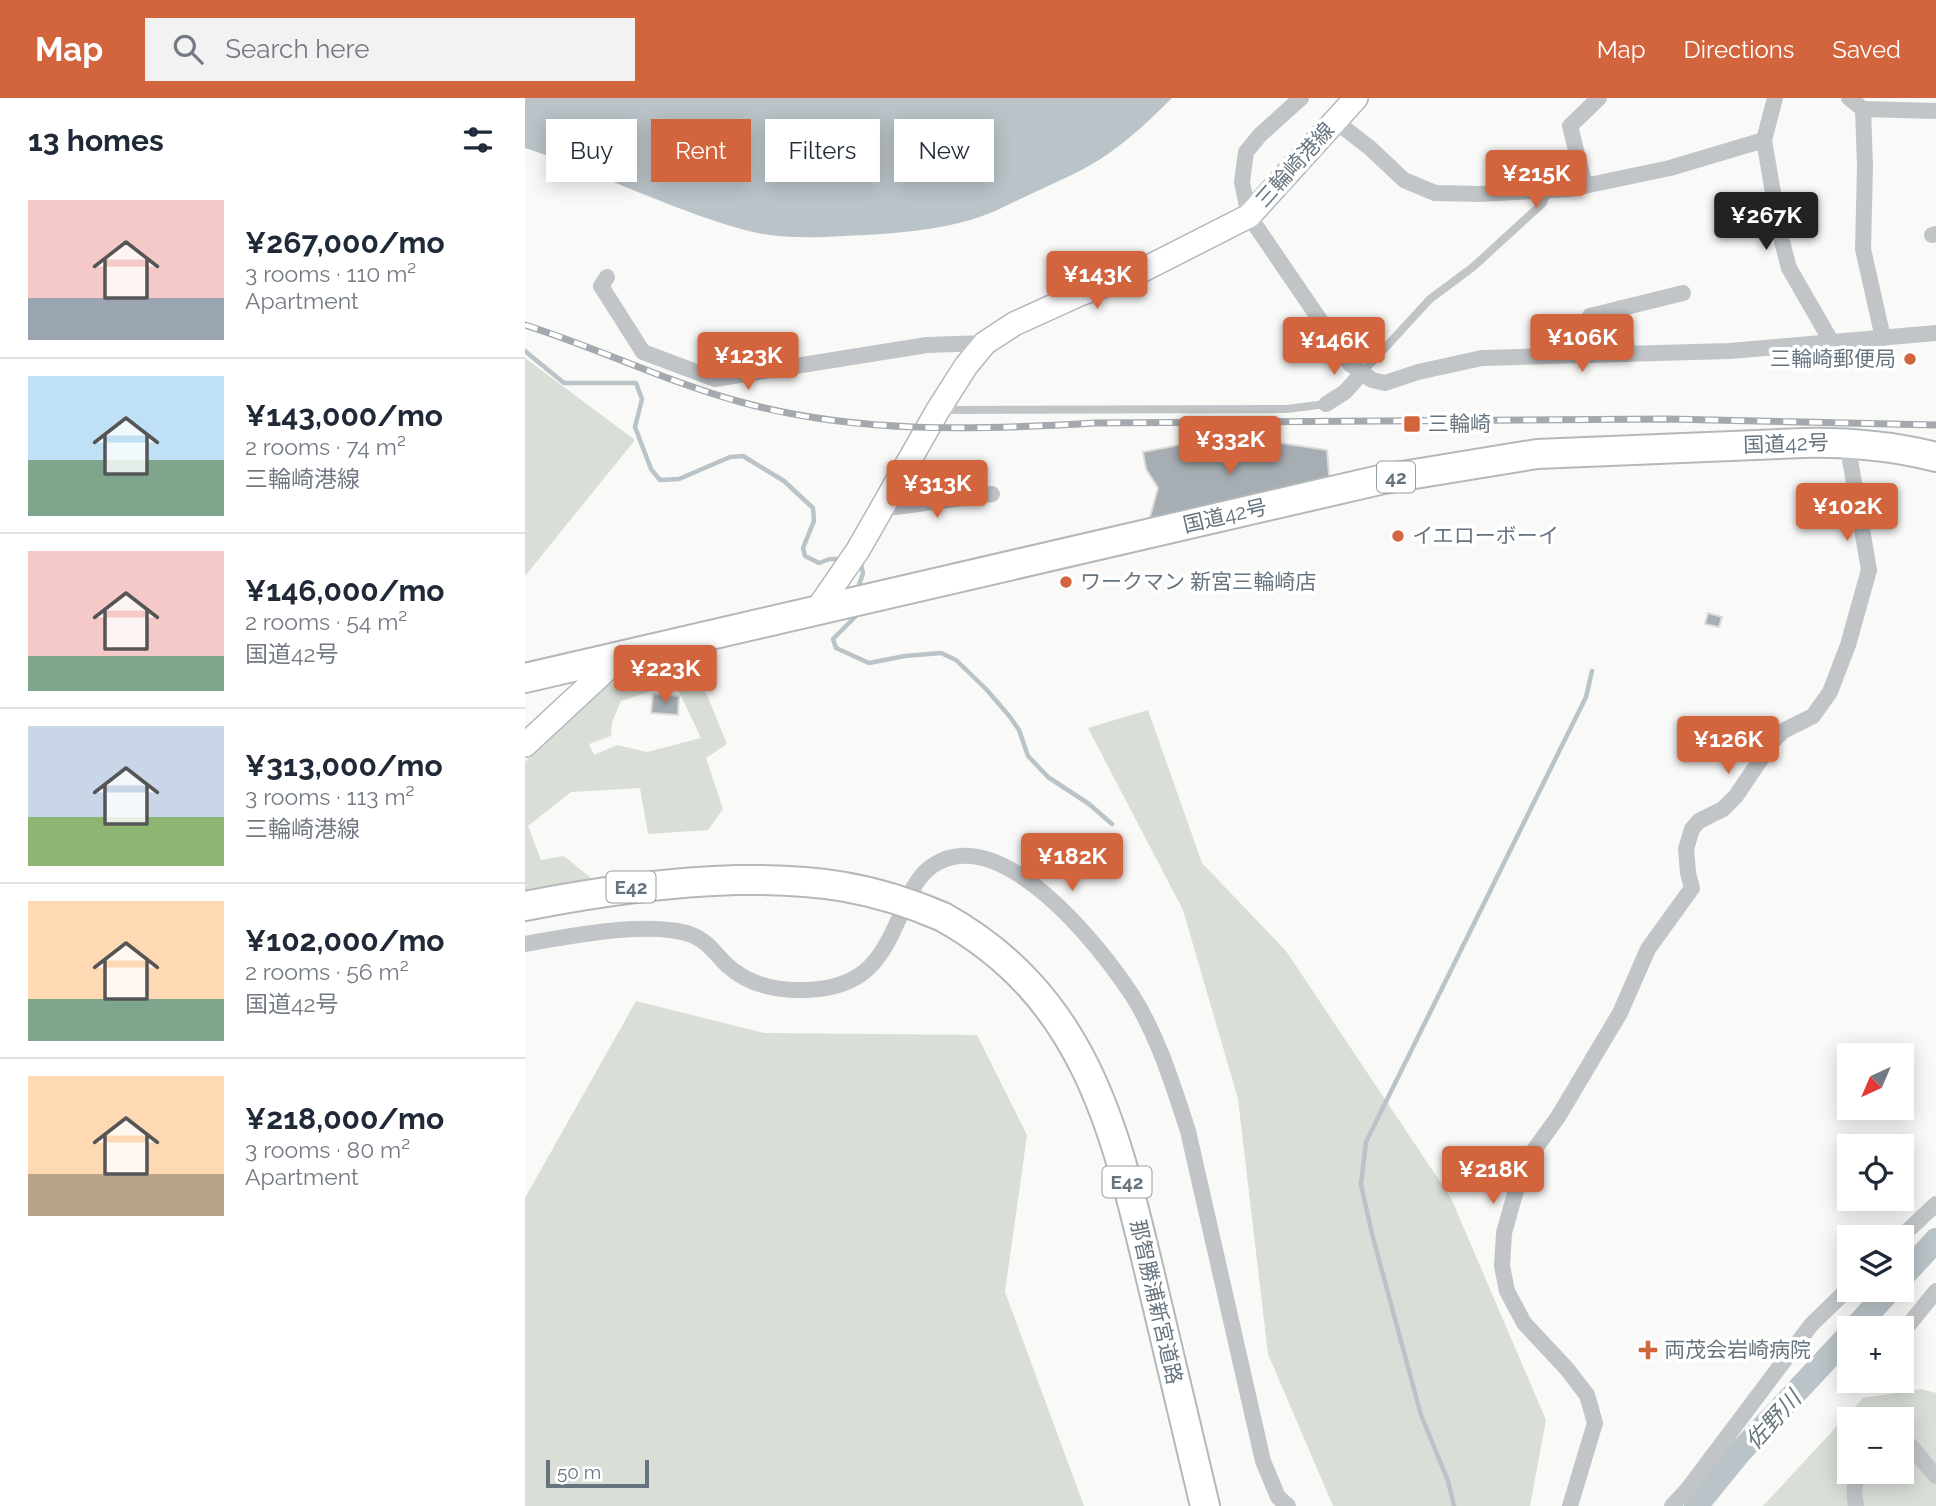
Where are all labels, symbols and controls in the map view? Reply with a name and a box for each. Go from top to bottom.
search box [145,18,635,81]
text: Map [35,30,103,69]
icon: search [169,30,207,68]
text: Search here [225,34,370,64]
text: Map [1597,35,1646,64]
text: Directions [1684,35,1794,64]
text: Saved [1832,35,1901,64]
street label: 三輪崎港線 [1250,117,1339,212]
chip: Buy [546,119,637,182]
chip: Rent [651,119,751,182]
chip: Filters [765,119,880,182]
chip: New [894,119,994,182]
icon: filters [459,121,497,159]
text: 13 homes [28,123,164,158]
pin: ¥215K [1487,150,1585,210]
text: ¥215K [1502,159,1570,186]
pin: ¥267K [1717,192,1815,252]
text: ¥267K [1730,201,1802,228]
text: ¥267,000/mo [245,225,445,260]
icon: home [84,228,168,312]
pin: ¥143K [1048,252,1146,311]
text: 3 rooms · 110 m² [245,260,416,287]
text: ¥143K [1062,260,1132,287]
text: Apartment [245,287,359,314]
pin: ¥106K [1533,314,1631,374]
pin: ¥146K [1285,317,1383,377]
text: ¥106K [1546,323,1618,350]
text: ¥146K [1299,326,1369,353]
pin: ¥123K [699,332,797,392]
text: ¥123K [714,341,782,368]
place label: 三輪崎郵便局 [1770,346,1896,371]
marker: 三輪崎郵便局 [1902,351,1918,367]
text: ¥143,000/mo [245,398,443,433]
icon: home [84,404,168,488]
place label: 三輪崎 [1428,411,1491,436]
marker: 三輪崎 [1402,414,1422,434]
pin: ¥332K [1181,416,1279,476]
text: ¥332K [1195,425,1265,452]
street label: 国道42号 [1743,430,1829,457]
text: 2 rooms · 74 m² [245,433,406,460]
pin: ¥313K [888,460,986,520]
road number: 42 [1377,462,1415,492]
text: 三輪崎港線 [245,465,360,492]
text: ¥313K [903,469,971,496]
pin: ¥102K [1798,484,1896,543]
text: ¥102K [1812,492,1882,519]
street label: 国道42号 [1180,494,1269,537]
place label: イエローボーイ [1412,523,1559,548]
marker: イエローボーイ [1390,528,1406,544]
place label: ワークマン 新宮三輪崎店 [1080,569,1316,594]
text: ¥146,000/mo [245,573,445,608]
marker: ワークマン 新宮三輪崎店 [1058,574,1074,590]
icon: home [84,579,168,663]
text: 2 rooms · 54 m² [245,608,407,635]
text: 国道42号 [245,640,339,667]
pin: ¥223K [616,646,714,705]
text: ¥223K [630,654,700,681]
pin: ¥126K [1679,716,1777,776]
text: ¥126K [1693,725,1763,752]
text: ¥313,000/mo [245,748,443,783]
icon: home [84,754,168,838]
text: 3 rooms · 113 m² [245,783,414,810]
text: 三輪崎港線 [245,815,360,842]
pin: ¥182K [1023,834,1121,893]
text: ¥182K [1037,842,1107,869]
road number: E42 [607,872,655,902]
text: ¥102,000/mo [245,923,445,958]
icon: home [84,929,168,1013]
text: 2 rooms · 56 m² [245,958,409,985]
text: 国道42号 [245,990,339,1017]
north arrow [1837,1043,1915,1120]
map controls [1837,1043,1914,1484]
text: ¥218,000/mo [245,1101,444,1136]
icon: home [84,1104,168,1188]
button: locate [1837,1134,1914,1211]
text: 3 rooms · 80 m² [245,1136,410,1163]
pin: ¥218K [1444,1146,1542,1206]
text: ¥218K [1458,1155,1528,1182]
text: Apartment [245,1163,359,1190]
road number: E42 [1103,1166,1151,1198]
street label: 那智勝浦新宮道路 [1125,1217,1188,1387]
button: layers [1837,1225,1914,1302]
button: + [1837,1316,1914,1393]
place label: 両茂会岩崎病院 [1664,1337,1811,1362]
marker: 両茂会岩崎病院 [1638,1340,1658,1360]
water label: 佐野川 [1740,1383,1808,1454]
button: − [1837,1407,1914,1484]
scale bar [546,1457,649,1489]
text: 50 m [557,1461,601,1483]

